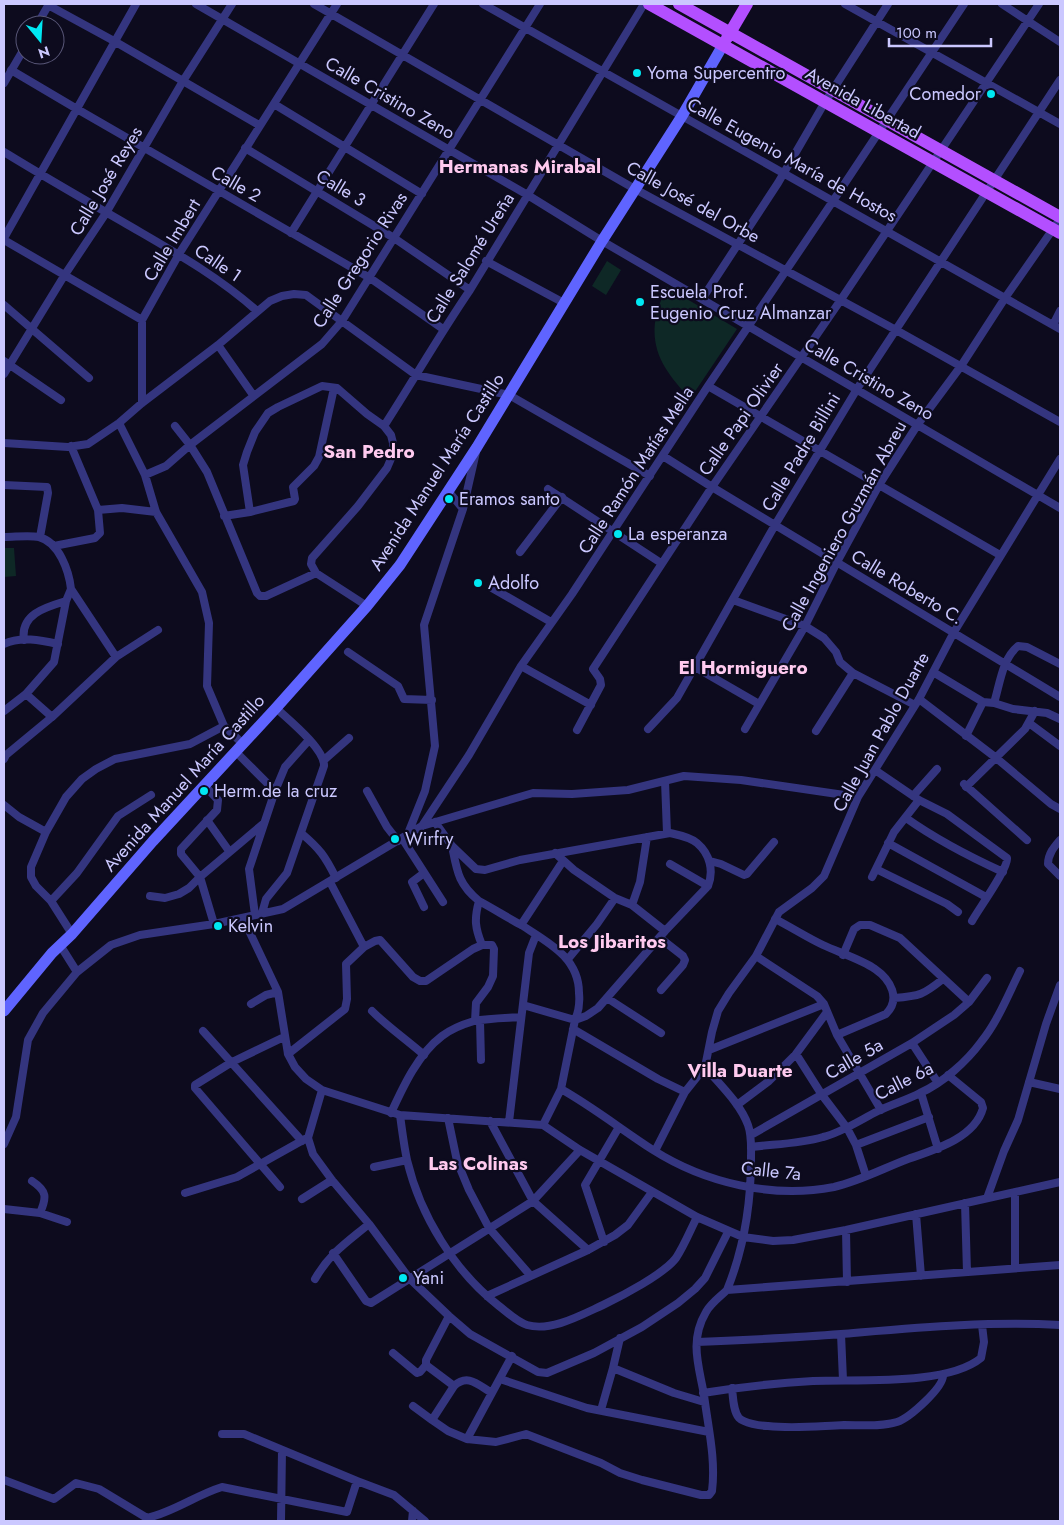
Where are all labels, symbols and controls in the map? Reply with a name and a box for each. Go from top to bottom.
north arrow [15,15,65,65]
scale bar [889,15,992,47]
text: 100 m [896,22,937,44]
text: N [36,41,52,64]
street label: Calle Cristino Zeno [320,50,460,146]
place label: Yoma Supercentro [647,60,786,86]
street label: Avenida Libertad [801,61,925,145]
marker: Yoma Supercentro [631,67,643,79]
place label: Comedor [909,81,982,107]
marker: Comedor [985,88,997,100]
street label: Calle Eugenio María de Hostos [682,91,902,229]
street label: Calle José Reyes [63,121,149,241]
district label: Hermanas Mirabal [439,153,601,180]
street label: Calle José del Orbe [622,155,764,249]
street label: Calle 2 [206,159,266,209]
street label: Calle 3 [311,163,371,213]
street label: Calle Gregorio Rivas [306,187,414,333]
street label: Calle Salomé Ureña [419,188,521,328]
street label: Calle Imbert [137,193,207,286]
street label: Calle 1 [189,238,247,288]
place label: Escuela Prof. Eugenio Cruz Almanzar [650,279,832,326]
marker: Escuela Prof. Eugenio Cruz Almanzar [634,296,646,308]
street label: Calle Cristino Zeno [799,331,939,427]
street label: Calle Papi Olivier [692,356,790,481]
street label: Avenida Manuel María Castillo [363,368,511,576]
street label: Calle Ramón Matías Mella [572,381,700,559]
street label: Calle Padre Billini [755,388,847,516]
street label: Calle Ingeniero Guzmán Abreu [775,416,913,636]
district label: San Pedro [323,438,415,465]
place label: Eramos santo [459,486,560,512]
marker: Eramos santo [443,493,455,505]
place label: La esperanza [628,521,727,547]
marker: La esperanza [612,528,624,540]
street label: Calle Roberto C. [846,543,968,631]
place label: Adolfo [488,570,539,596]
marker: Adolfo [472,577,484,589]
street label: Calle Juan Pablo Duarte [826,647,936,817]
district label: El Hormiguero [678,654,808,681]
street label: Avenida Manuel María Castillo [97,688,271,877]
place label: Herm.de la cruz [214,778,338,804]
marker: Herm.de la cruz [198,785,210,797]
place label: Wirfry [405,826,454,852]
marker: Wirfry [389,833,401,845]
place label: Kelvin [228,913,273,939]
marker: Kelvin [212,920,224,932]
district label: Los Jibaritos [558,928,666,955]
street label: Calle 5a [820,1032,888,1086]
street label: Calle 6a [870,1055,938,1107]
district label: Villa Duarte [686,1057,793,1084]
district label: Las Colinas [428,1150,528,1177]
street label: Calle 7a [740,1155,802,1187]
place label: Yani [413,1265,444,1291]
marker: Yani [397,1272,409,1284]

